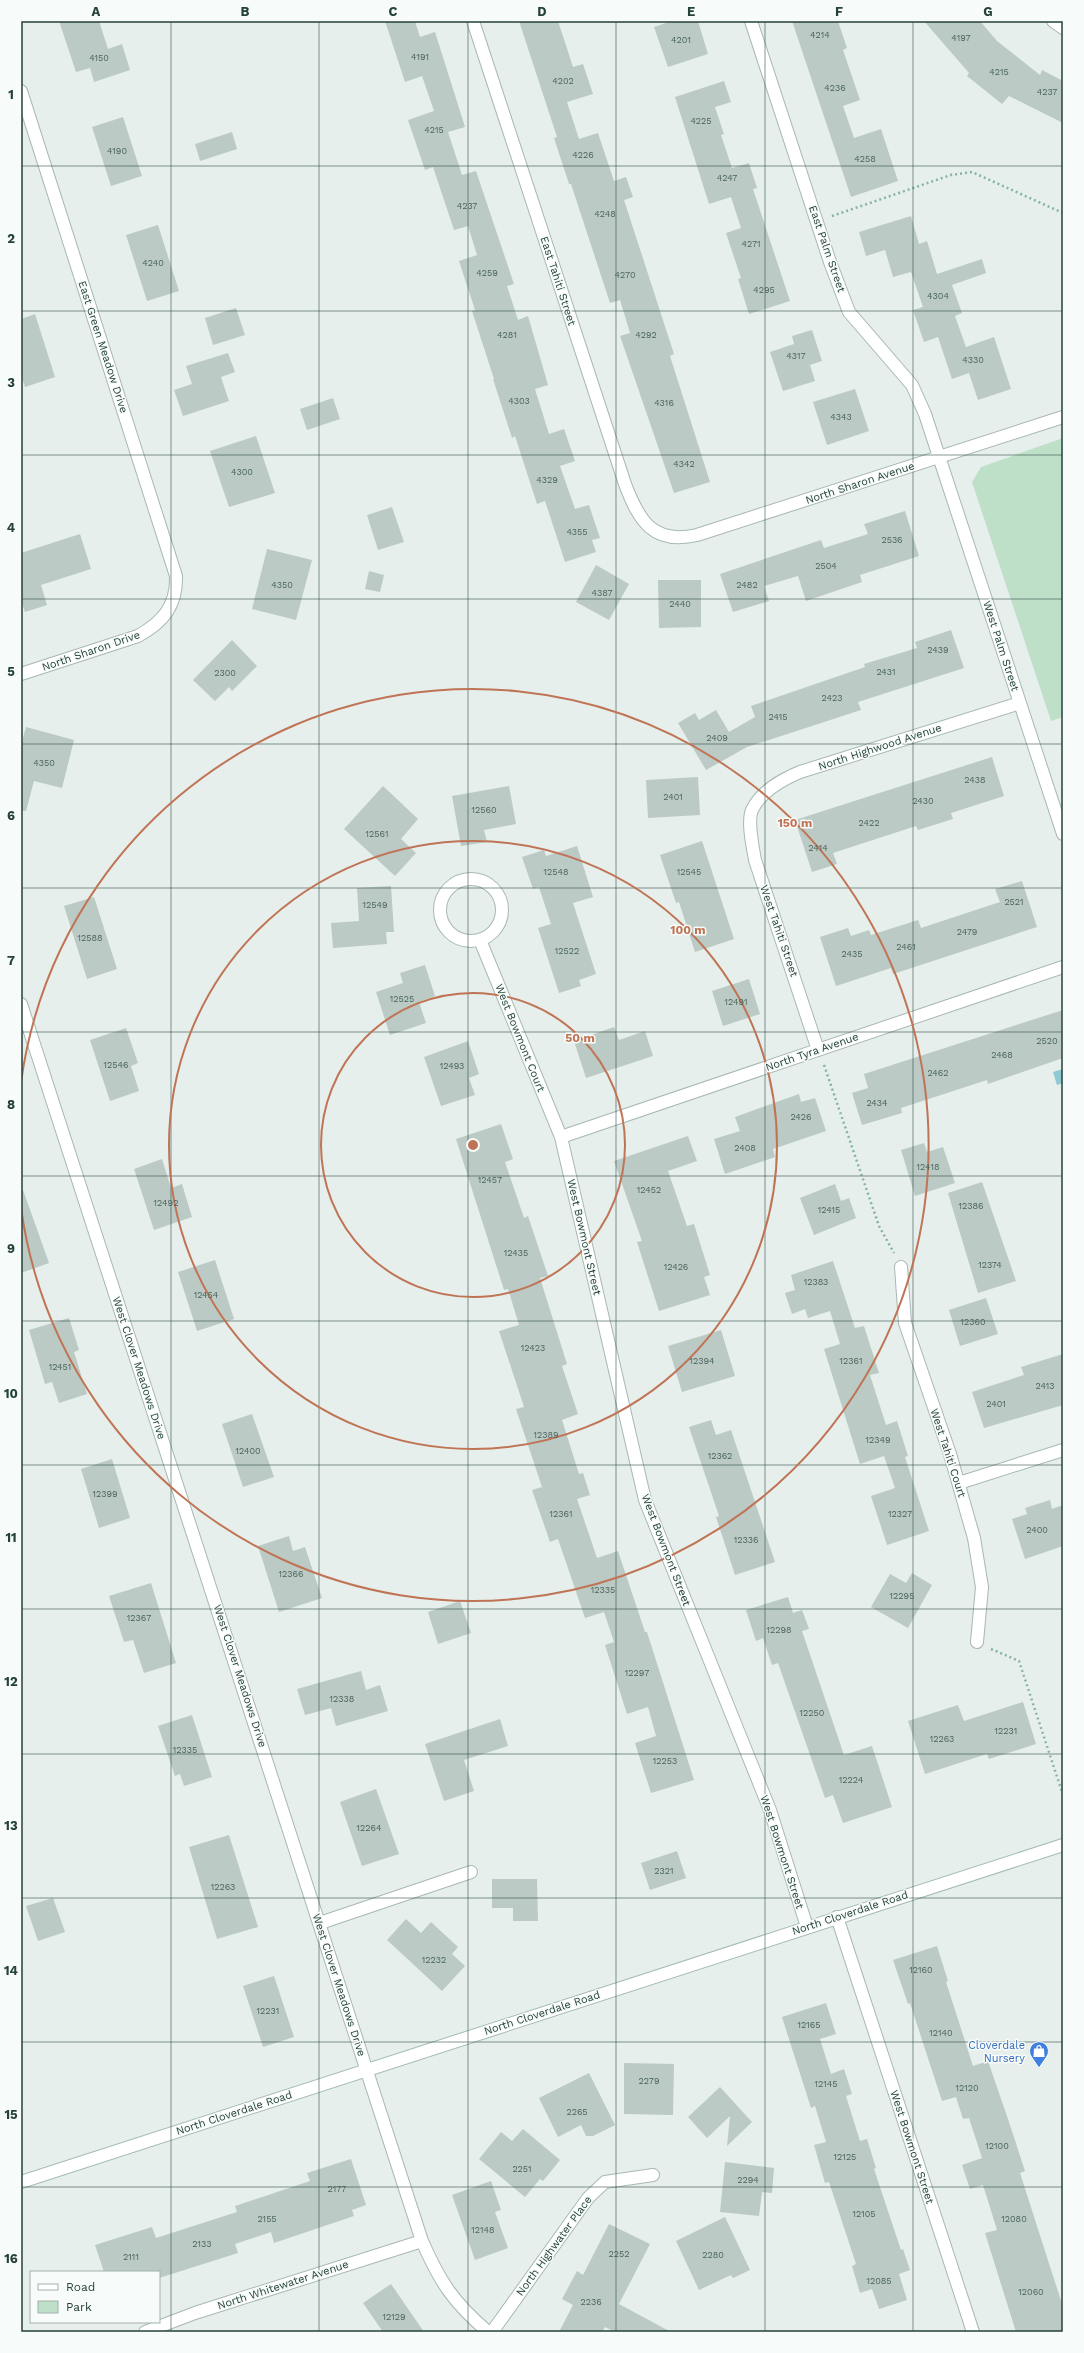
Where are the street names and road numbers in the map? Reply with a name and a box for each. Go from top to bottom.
street label: East Palm Street [806,204,848,295]
street label: East Tahiti Street [537,235,579,328]
street label: East Green Meadow Drive [75,279,131,415]
street label: North Sharon Avenue [804,459,916,507]
street label: West Palm Street [980,599,1022,693]
street label: North Sharon Drive [40,628,142,674]
street label: North Highwood Avenue [817,721,943,773]
street label: West Tahiti Street [757,883,801,979]
street label: West Bowmont Court [492,982,548,1094]
street label: North Tyra Avenue [764,1030,860,1074]
street label: West Bowmont Street [564,1178,604,1297]
street label: West Clover Meadows Drive [110,1295,168,1441]
street label: West Tahiti Court [927,1407,969,1500]
street label: West Bowmont Street [639,1492,693,1608]
street label: West Clover Meadows Drive [211,1603,269,1749]
street label: West Bowmont Street [757,1794,807,1911]
street label: North Cloverdale Road [790,1888,910,1938]
street label: West Clover Meadows Drive [310,1912,368,2058]
street label: North Cloverdale Road [482,1988,602,2038]
street label: North Cloverdale Road [174,2088,294,2138]
street label: West Bowmont Street [887,2089,937,2206]
street label: North Highwater Place [513,2194,595,2298]
street label: North Whitewater Avenue [216,2258,350,2312]

